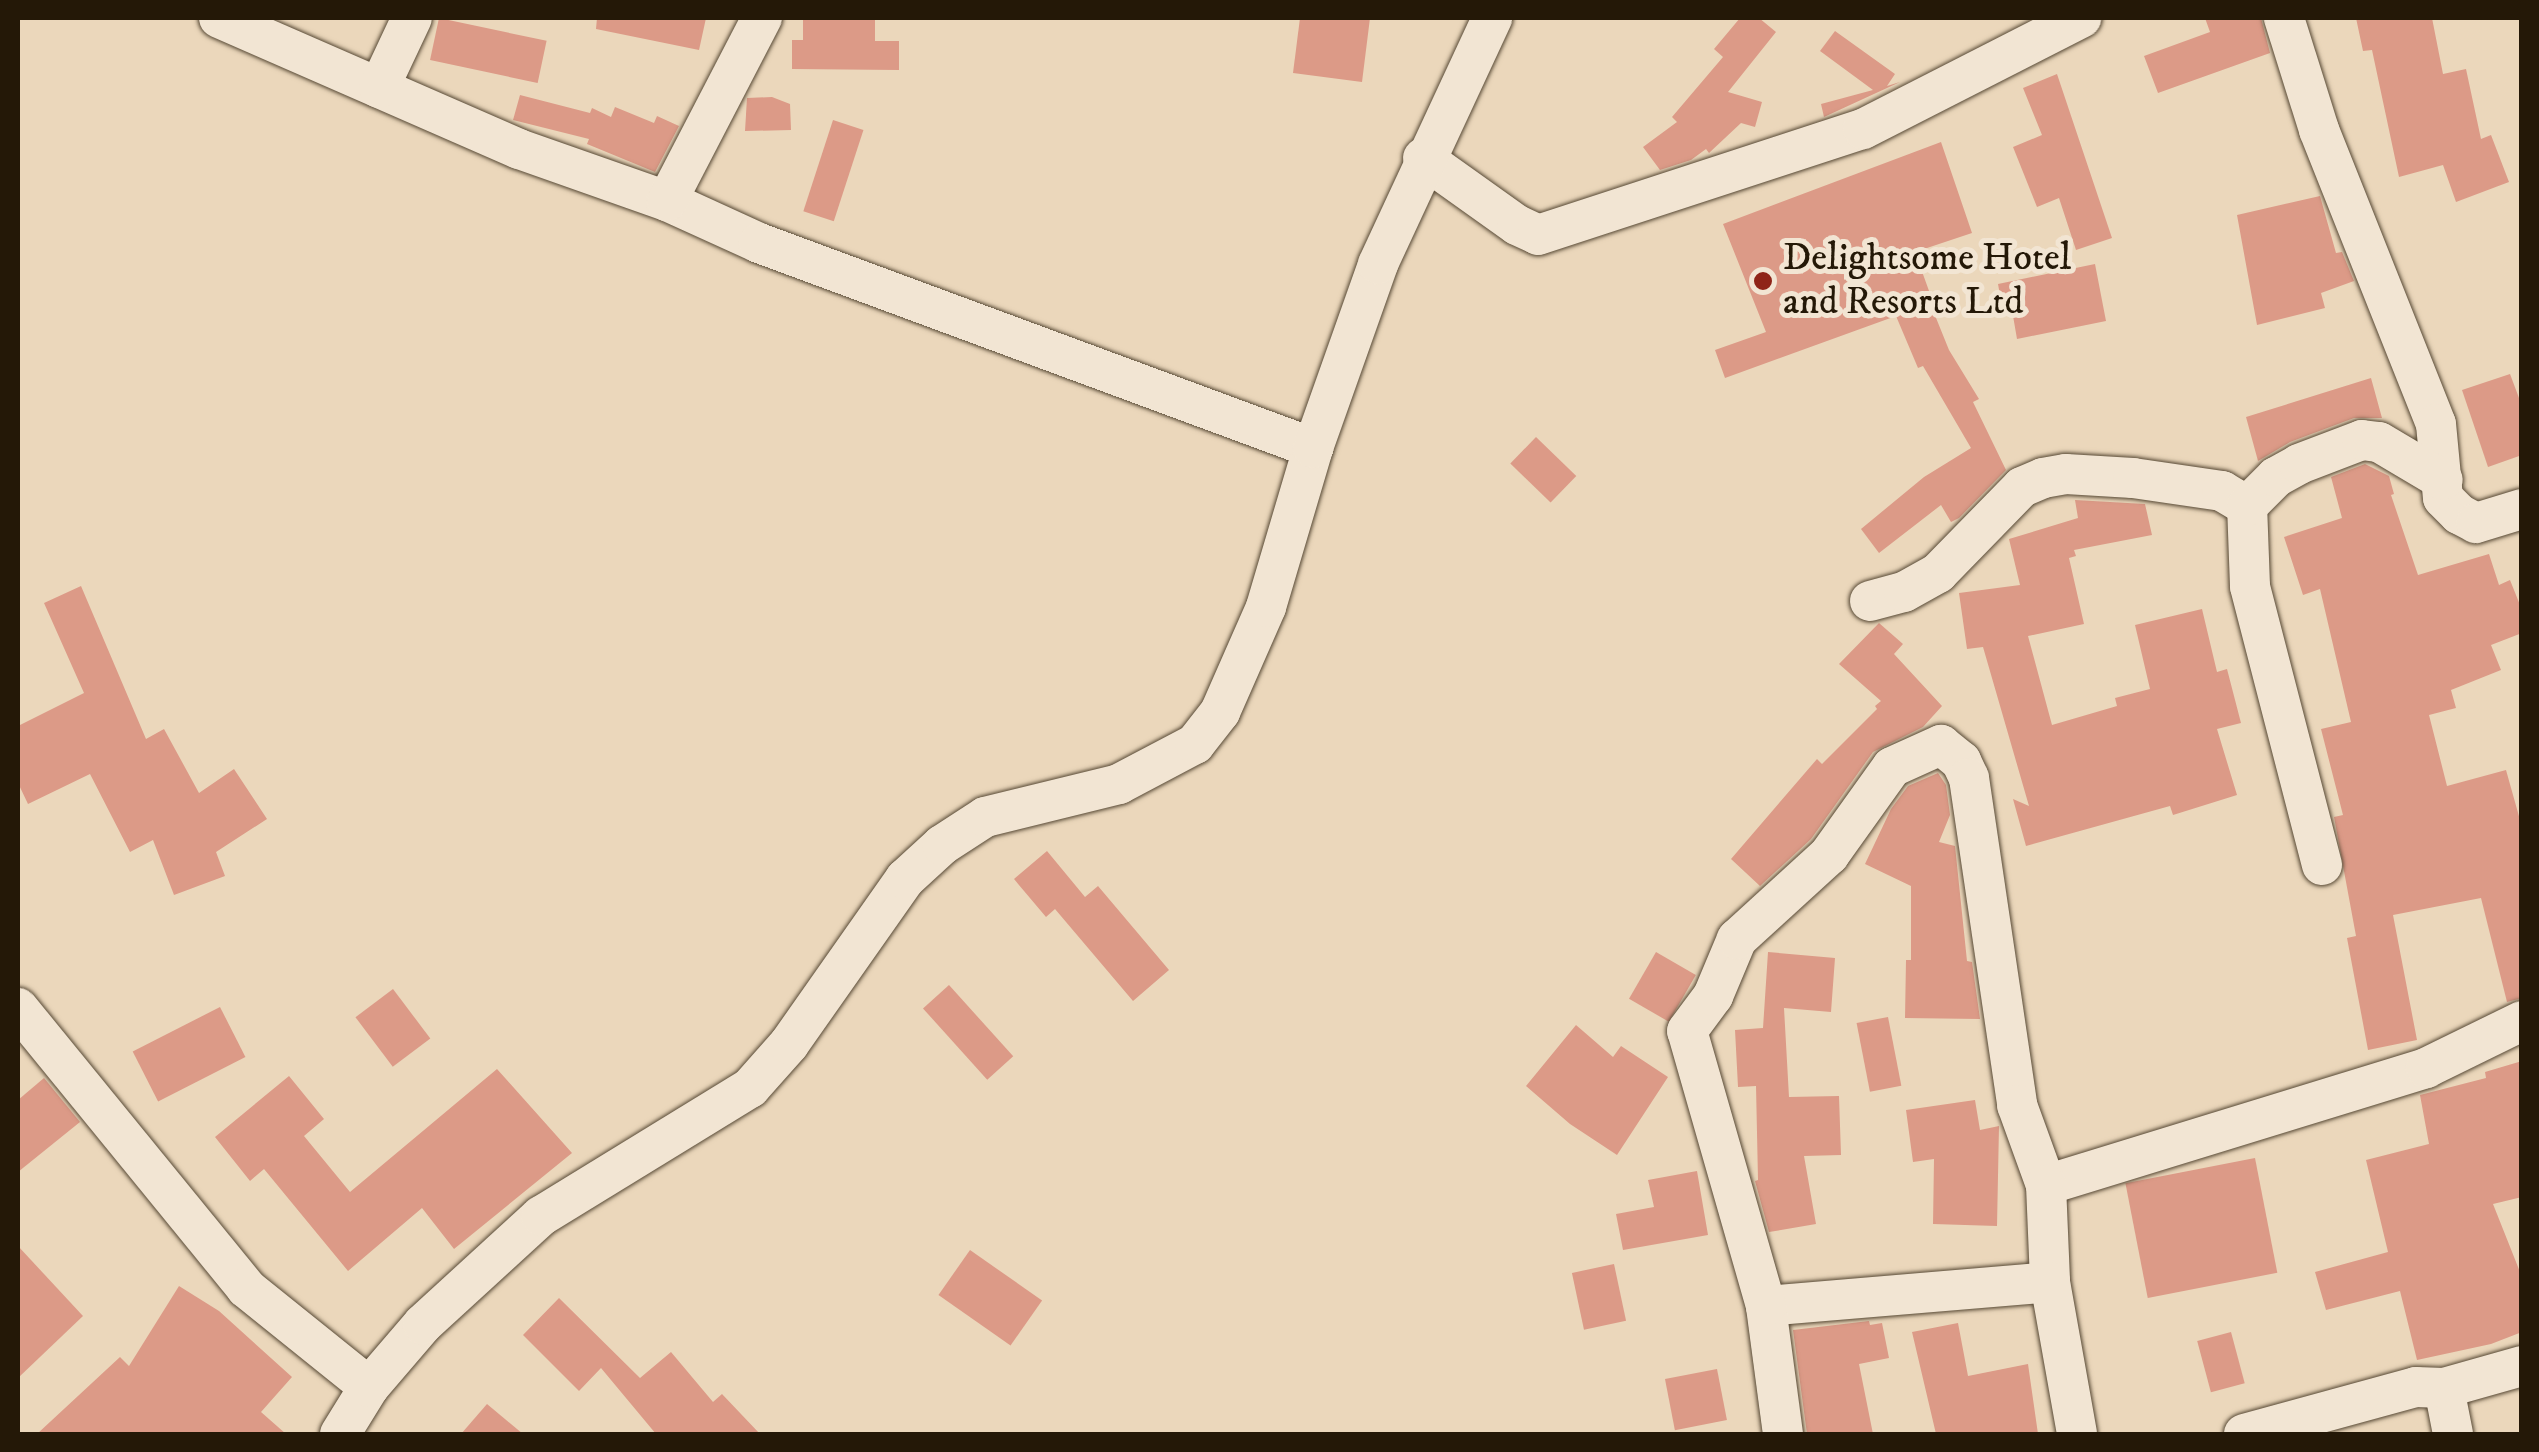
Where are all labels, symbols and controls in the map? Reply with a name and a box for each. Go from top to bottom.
place label: Delightsome Hotel and Resorts Ltd [1783,236,2071,326]
marker: Delightsome Hotel and Resorts Ltd [1752,270,1774,292]

